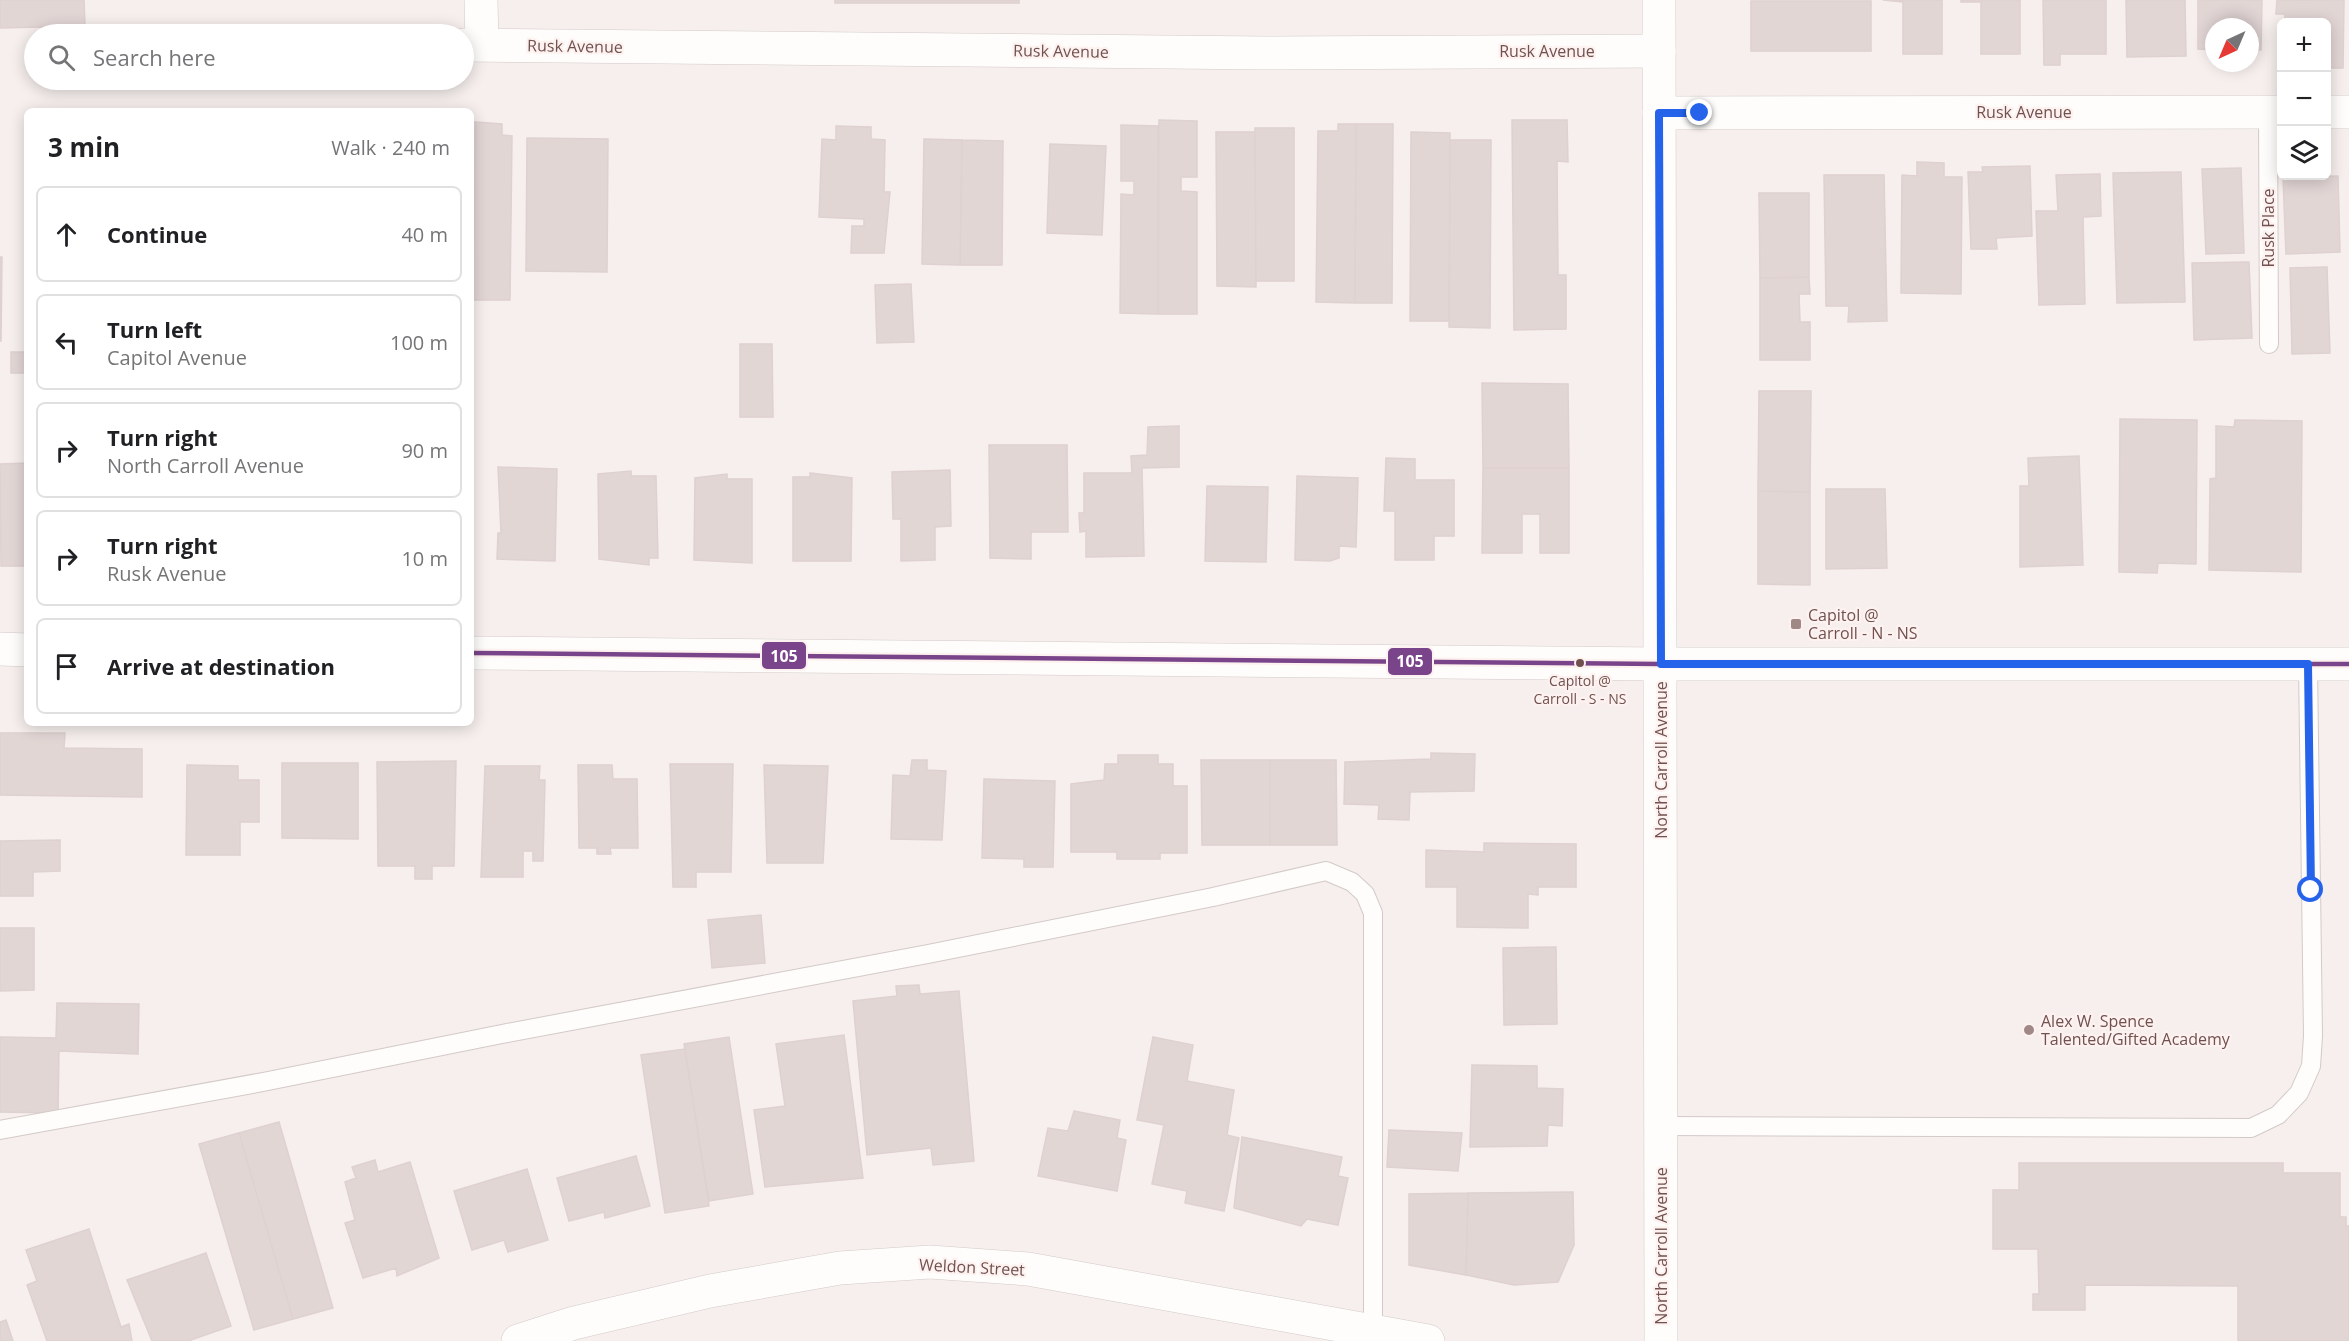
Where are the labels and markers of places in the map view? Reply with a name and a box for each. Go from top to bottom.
place label: Capitol @ Carroll - N - NS [1808,604,1918,644]
marker: Capitol @ Carroll - N - NS [1789,617,1803,631]
marker: Capitol @ Carroll - S - NS [1574,657,1586,669]
place label: Capitol @ Carroll - S - NS [1534,671,1626,708]
place label: Alex W. Spence Talented/Gifted Academy [2041,1010,2231,1050]
marker: Alex W. Spence Talented/Gifted Academy [2022,1023,2036,1037]

